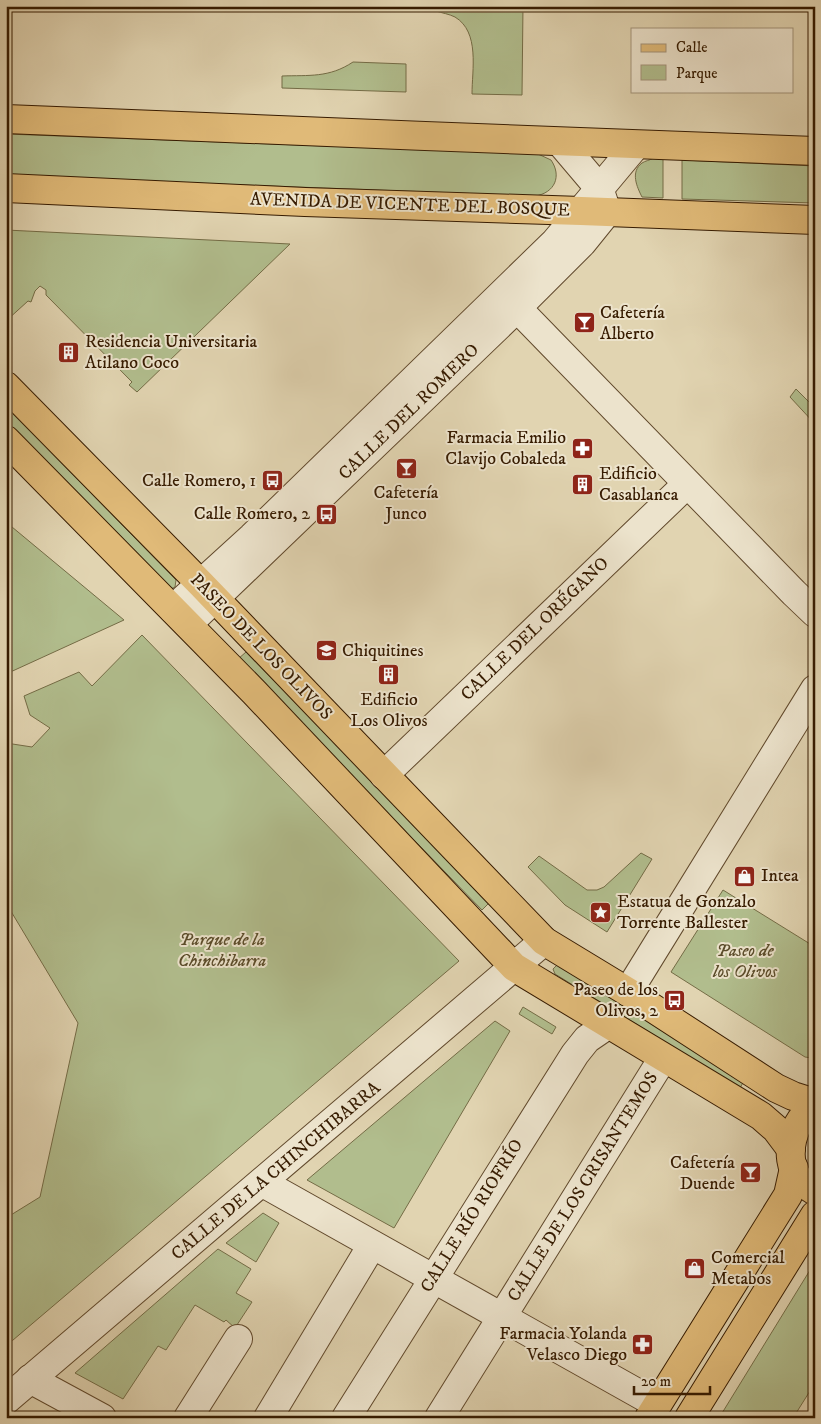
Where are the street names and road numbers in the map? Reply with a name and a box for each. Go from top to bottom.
street label: AVENIDA DE VICENTE DEL BOSQUE [250,188,571,222]
street label: CALLE DEL ROMERO [334,339,484,485]
street label: CALLE DEL ORÉGANO [456,553,614,705]
street label: PASEO DE LOS OLIVOS [185,569,337,725]
street label: CALLE DE LOS CRISANTEMOS [503,1068,663,1306]
street label: CALLE DE LA CHINCHIBARRA [167,1077,385,1265]
street label: CALLE RÍO RIOFRÍO [415,1135,528,1297]

